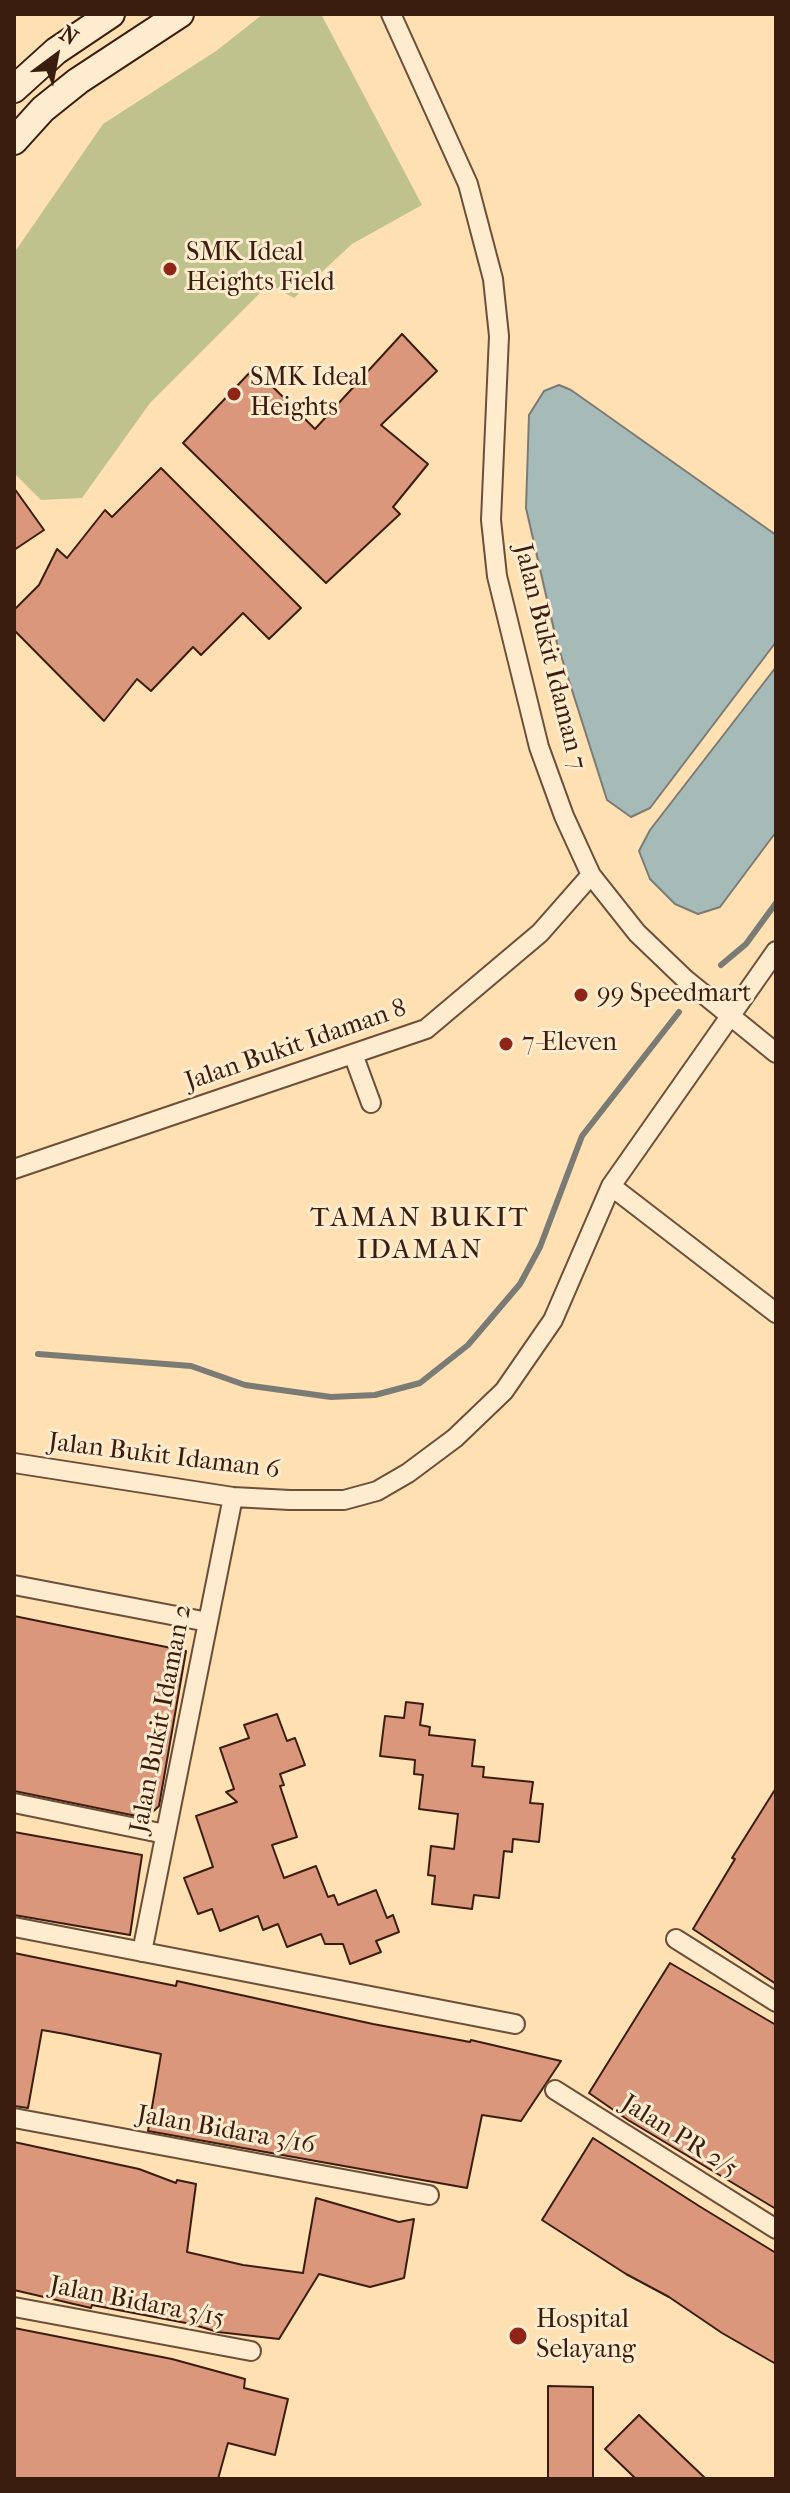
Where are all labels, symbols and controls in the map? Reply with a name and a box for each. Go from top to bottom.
north arrow [16,16,96,96]
text: N [55,20,83,51]
place label: SMK Ideal Heights Field [186,238,335,300]
marker: SMK Ideal Heights Field [161,260,179,278]
place label: SMK Ideal Heights [250,363,368,424]
marker: SMK Ideal Heights [225,385,243,403]
street label: Jalan Bukit Idaman 7 [506,541,592,773]
place label: 99 Speedmart [597,979,751,1011]
marker: 99 Speedmart [572,986,590,1004]
street label: Jalan Bukit Idaman 8 [181,993,411,1099]
place label: 7-Eleven [522,1028,617,1060]
marker: 7-Eleven [497,1035,515,1053]
district label: TAMAN BUKIT IDAMAN [310,1202,530,1268]
street label: Jalan Bukit Idaman 6 [47,1427,281,1487]
street label: Jalan Bukit Idaman 2 [125,1602,199,1836]
street label: Jalan PR 2/5 [615,2089,743,2185]
street label: Jalan Bidara 3/16 [134,2100,318,2162]
street label: Jalan Bidara 3/15 [47,2271,227,2335]
place label: Hospital Selayang [536,2305,636,2366]
marker: Hospital Selayang [507,2325,529,2347]

